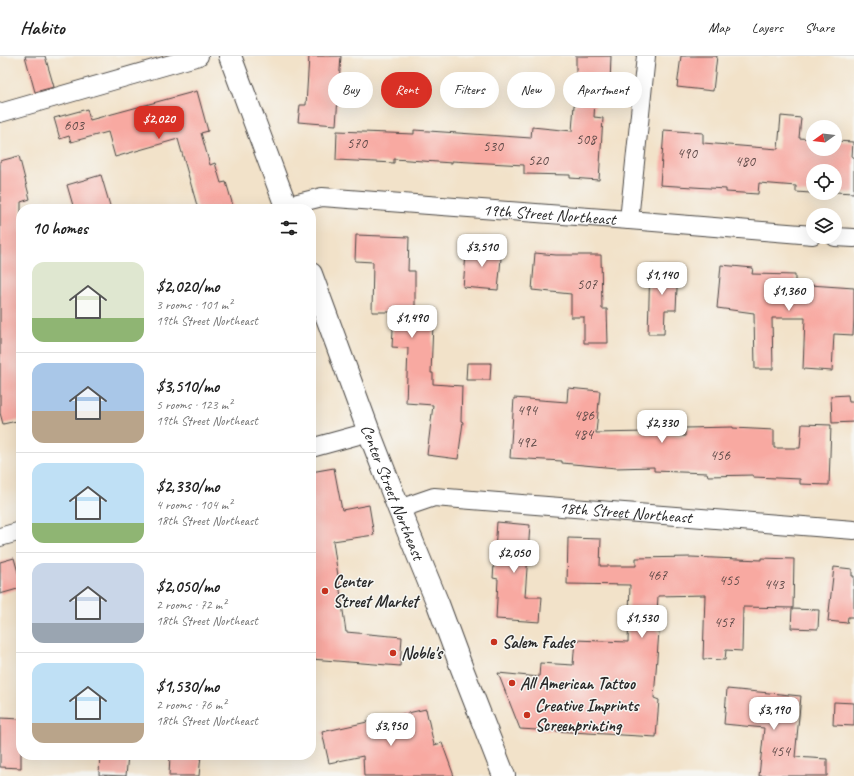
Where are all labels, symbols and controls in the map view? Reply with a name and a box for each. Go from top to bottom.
text: Habito [20,16,65,40]
text: Map [708,19,730,36]
text: Layers [752,19,783,36]
text: Share [805,19,834,36]
chip: Buy [328,72,373,108]
chip: Rent [381,72,432,108]
chip: Filters [440,72,499,108]
chip: New [507,72,555,108]
chip: Apartment [563,72,642,108]
pin: $2,020 [126,106,192,140]
text: $2,020 [143,111,175,127]
house number: 603 [64,116,85,135]
north arrow [806,120,842,156]
map controls [806,120,842,244]
house number: 508 [576,130,597,149]
house number: 570 [347,134,368,153]
house number: 530 [483,137,504,156]
house number: 490 [677,144,698,163]
house number: 520 [528,151,549,170]
house number: 480 [735,152,756,171]
button: locate [806,164,842,200]
street label: 19th Street Northeast [482,199,619,230]
button: layers [806,208,842,244]
icon: filters [278,217,300,239]
text: 10 homes [32,218,88,239]
pin: $3,510 [449,234,515,268]
text: $3,510 [466,239,498,255]
pin: $1,140 [629,262,695,296]
text: $1,140 [646,267,678,283]
house number: 507 [577,275,598,294]
text: $2,020/mo [156,276,219,297]
icon: home [64,278,112,326]
pin: $1,360 [756,278,822,312]
text: $1,360 [773,283,805,299]
text: 3 rooms · 101 m² [156,297,232,313]
pin: $1,490 [379,305,445,339]
text: $1,490 [396,310,428,326]
text: 19th Street Northeast [156,313,258,329]
text: $3,510/mo [156,376,219,397]
icon: home [64,379,112,427]
text: 5 rooms · 123 m² [156,397,232,413]
house number: 494 [517,401,538,420]
house number: 486 [574,406,595,425]
pin: $2,330 [629,410,695,444]
text: 19th Street Northeast [156,413,258,429]
text: $2,330 [646,415,678,431]
street label: Center Street Northeast [357,422,430,565]
house number: 484 [573,425,594,444]
house number: 492 [516,433,537,452]
house number: 456 [710,446,731,465]
text: $2,330/mo [156,476,219,497]
icon: home [64,479,112,527]
street label: 18th Street Northeast [558,496,695,528]
text: 4 rooms · 104 m² [156,497,232,513]
text: 18th Street Northeast [156,513,258,529]
pin: $2,050 [481,540,547,574]
text: $2,050 [498,545,530,561]
house number: 467 [647,566,668,585]
place label: Center Street Market [333,571,420,612]
house number: 455 [719,571,740,590]
house number: 443 [764,575,785,594]
text: $2,050/mo [156,576,219,597]
icon: home [64,579,112,627]
marker: Center Street Market [320,586,330,596]
text: 2 rooms · 72 m² [156,597,226,613]
pin: $1,530 [609,605,675,639]
text: $1,530 [626,610,658,626]
text: 18th Street Northeast [156,613,258,629]
house number: 457 [714,613,735,632]
place label: Salem Fades [502,632,576,653]
marker: Salem Fades [489,637,499,647]
place label: Noble's [401,643,444,664]
marker: Noble's [388,648,398,658]
place label: All American Tattoo [520,673,637,694]
text: $1,530/mo [156,676,219,697]
marker: All American Tattoo [507,678,517,688]
icon: home [64,679,112,727]
place label: Creative Imprints Screenprinting [535,695,640,736]
text: 2 rooms · 76 m² [156,697,226,713]
pin: $3,190 [741,697,807,731]
text: $3,190 [758,702,790,718]
marker: Creative Imprints Screenprinting [522,710,532,720]
text: 18th Street Northeast [156,713,258,729]
pin: $3,950 [358,713,424,747]
text: $3,950 [375,718,407,734]
house number: 454 [770,742,791,761]

